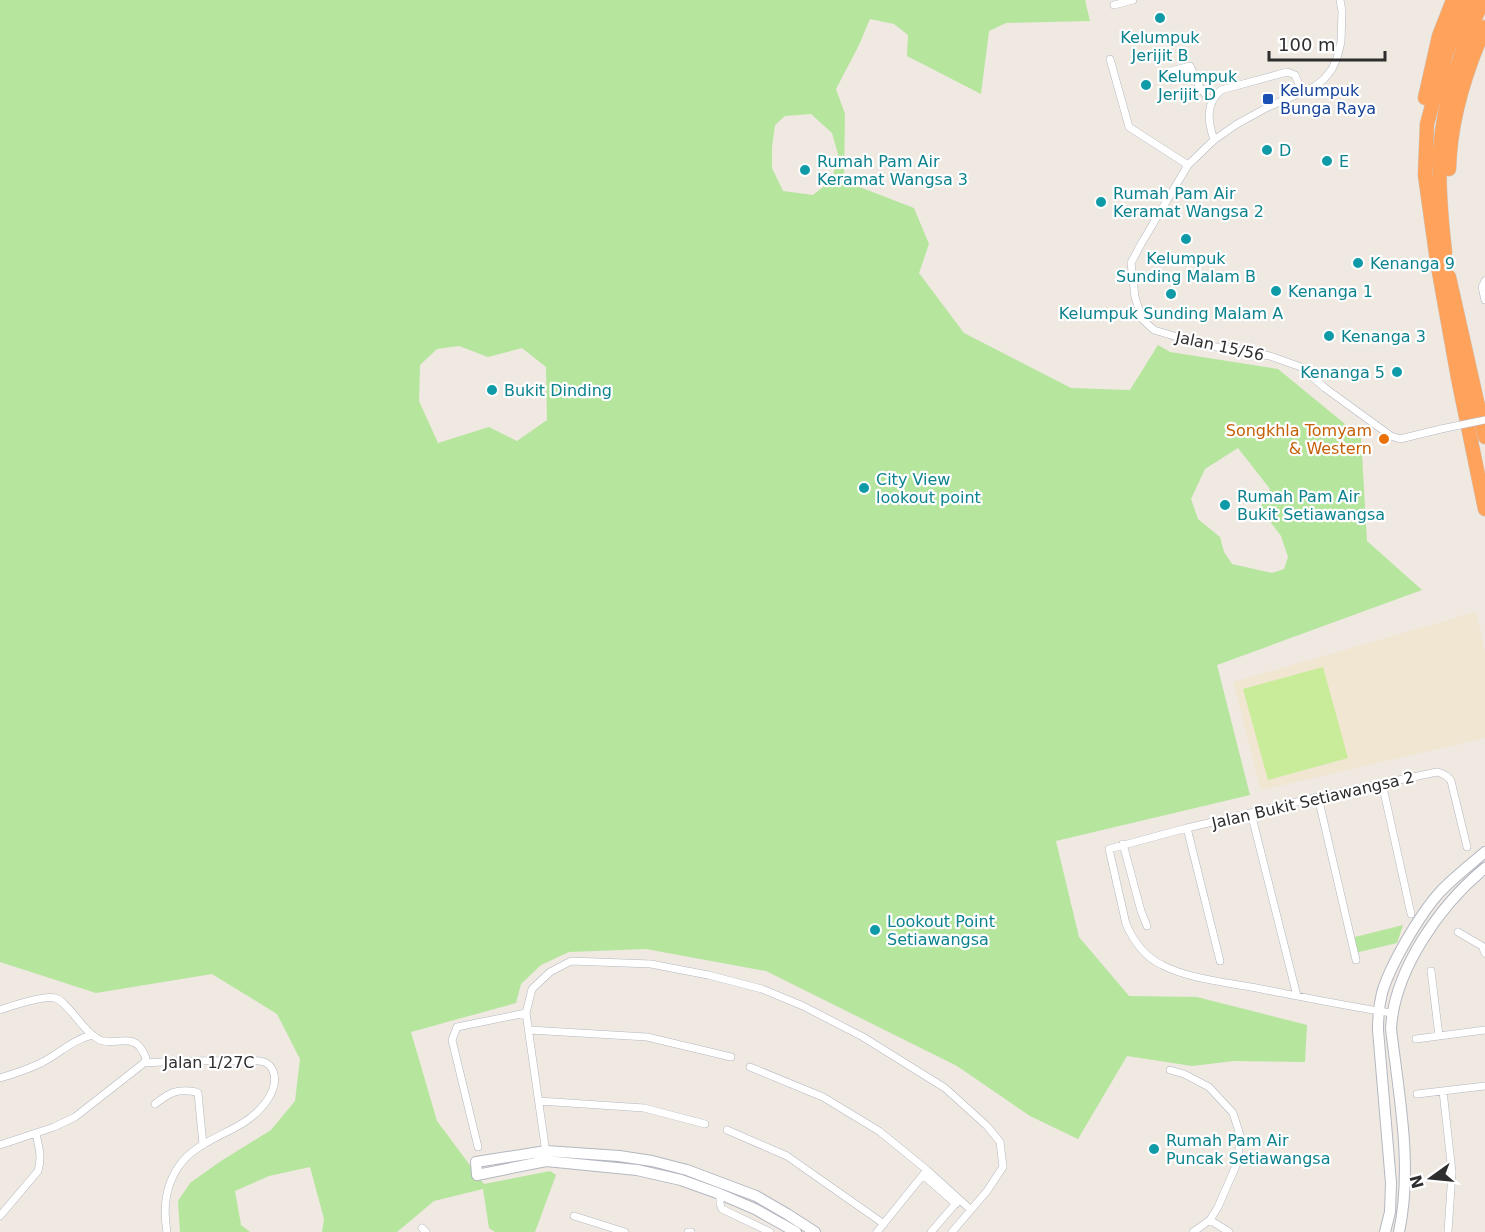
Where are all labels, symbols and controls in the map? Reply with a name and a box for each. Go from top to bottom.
marker: Kelumpuk Jerijit B [1153,11,1167,25]
scale bar [1269,24,1384,62]
place label: Kelumpuk Jerijit B [1120,28,1200,65]
text: 100 m [1278,34,1336,55]
place label: Kelumpuk Jerijit D [1157,67,1238,104]
marker: Kelumpuk Jerijit D [1139,78,1153,92]
place label: Kelumpuk Bunga Raya [1280,81,1376,118]
marker: Kelumpuk Bunga Raya [1261,92,1275,106]
place label: D [1279,141,1291,160]
marker: D [1260,143,1274,157]
place label: Rumah Pam Air Keramat Wangsa 3 [817,152,968,189]
place label: E [1339,152,1349,171]
marker: E [1320,154,1334,168]
marker: Rumah Pam Air Keramat Wangsa 3 [798,163,812,177]
place label: Rumah Pam Air Keramat Wangsa 2 [1113,184,1264,221]
marker: Rumah Pam Air Keramat Wangsa 2 [1094,195,1108,209]
marker: Kelumpuk Sunding Malam B [1179,232,1193,246]
place label: Kelumpuk Sunding Malam B [1116,249,1256,286]
place label: Kenanga 9 [1370,254,1455,273]
marker: Kenanga 9 [1351,256,1365,270]
place label: Kenanga 1 [1288,282,1373,301]
marker: Kenanga 1 [1269,284,1283,298]
marker: Kelumpuk Sunding Malam A [1164,287,1178,301]
place label: Kelumpuk Sunding Malam A [1059,304,1283,323]
street label: Jalan 15/56 [1173,327,1266,365]
place label: Kenanga 3 [1341,327,1426,346]
marker: Kenanga 3 [1322,329,1336,343]
place label: Kenanga 5 [1300,363,1385,382]
marker: Kenanga 5 [1390,365,1404,379]
place label: Bukit Dinding [504,381,612,400]
marker: Bukit Dinding [485,383,499,397]
place label: Songkhla Tomyam & Western [1226,421,1372,458]
marker: Songkhla Tomyam & Western [1377,432,1391,446]
place label: City View lookout point [876,470,981,507]
marker: City View lookout point [857,481,871,495]
place label: Rumah Pam Air Bukit Setiawangsa [1237,487,1385,524]
marker: Rumah Pam Air Bukit Setiawangsa [1218,498,1232,512]
street label: Jalan Bukit Setiawangsa 2 [1209,767,1416,833]
place label: Lookout Point Setiawangsa [887,912,995,949]
marker: Lookout Point Setiawangsa [868,923,882,937]
street label: Jalan 1/27C [162,1053,255,1072]
place label: Rumah Pam Air Puncak Setiawangsa [1166,1131,1330,1168]
marker: Rumah Pam Air Puncak Setiawangsa [1147,1142,1161,1156]
north arrow [1401,1148,1461,1208]
text: N [1406,1173,1428,1191]

